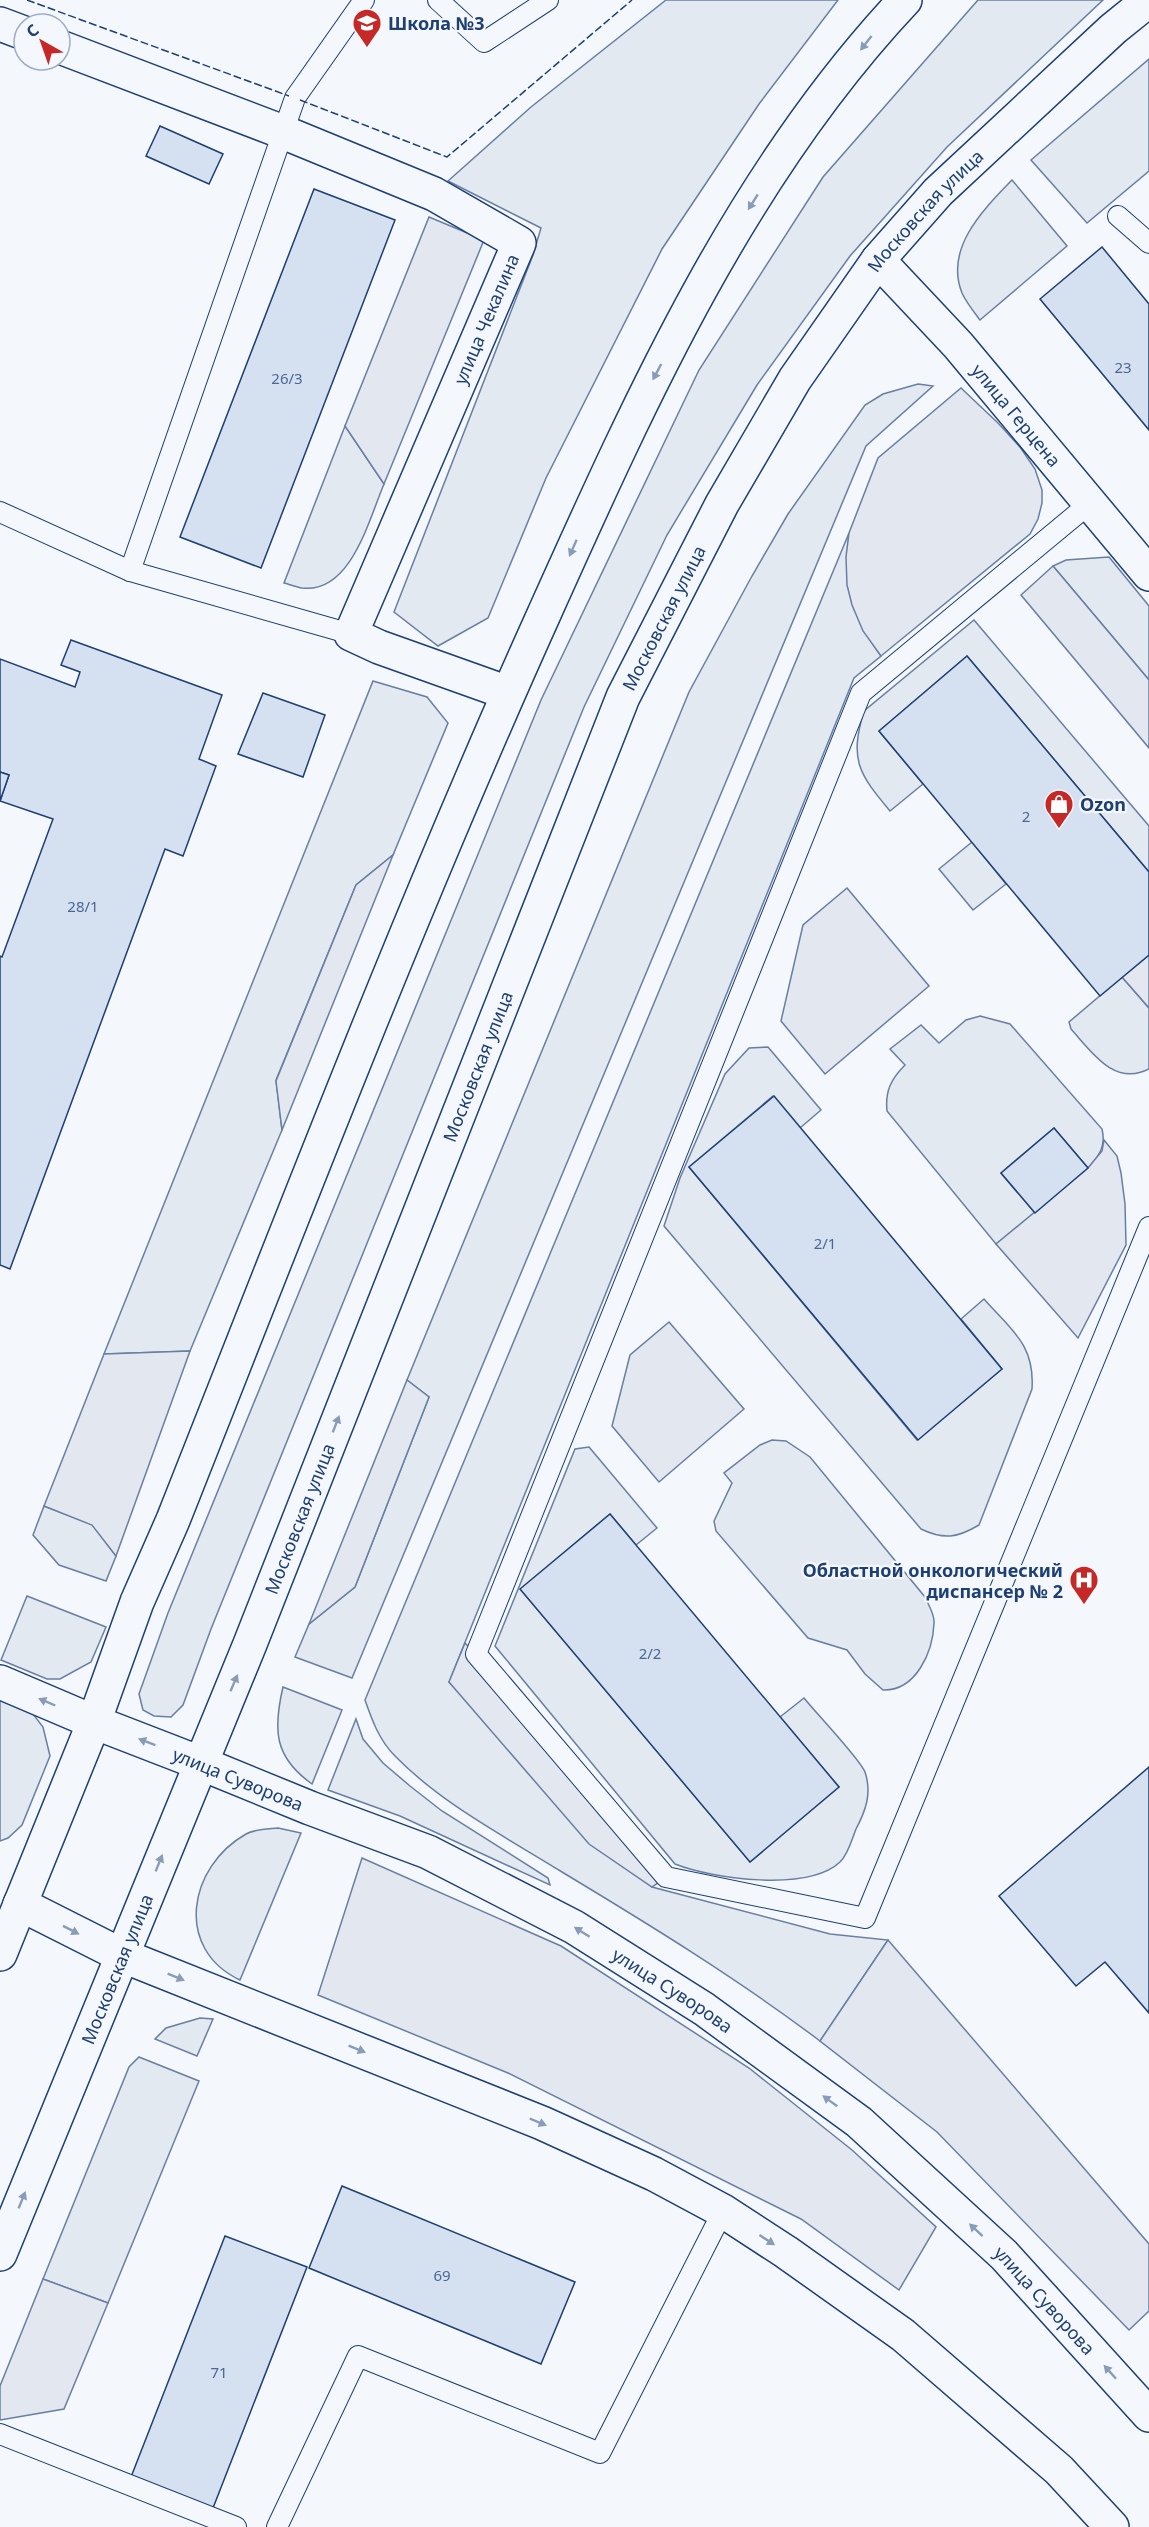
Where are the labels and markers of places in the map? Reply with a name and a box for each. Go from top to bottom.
school or university icon: Школа №3 [351,7,383,49]
place label: Школа №3 [388,11,485,35]
shop icon: Ozon [1043,788,1075,830]
place label: Ozon [1080,792,1126,816]
place label: Областной онкологический диспансер № 2 [803,1558,1063,1603]
hospital icon: Областной онкологический диспансер № 2 [1068,1564,1100,1606]

